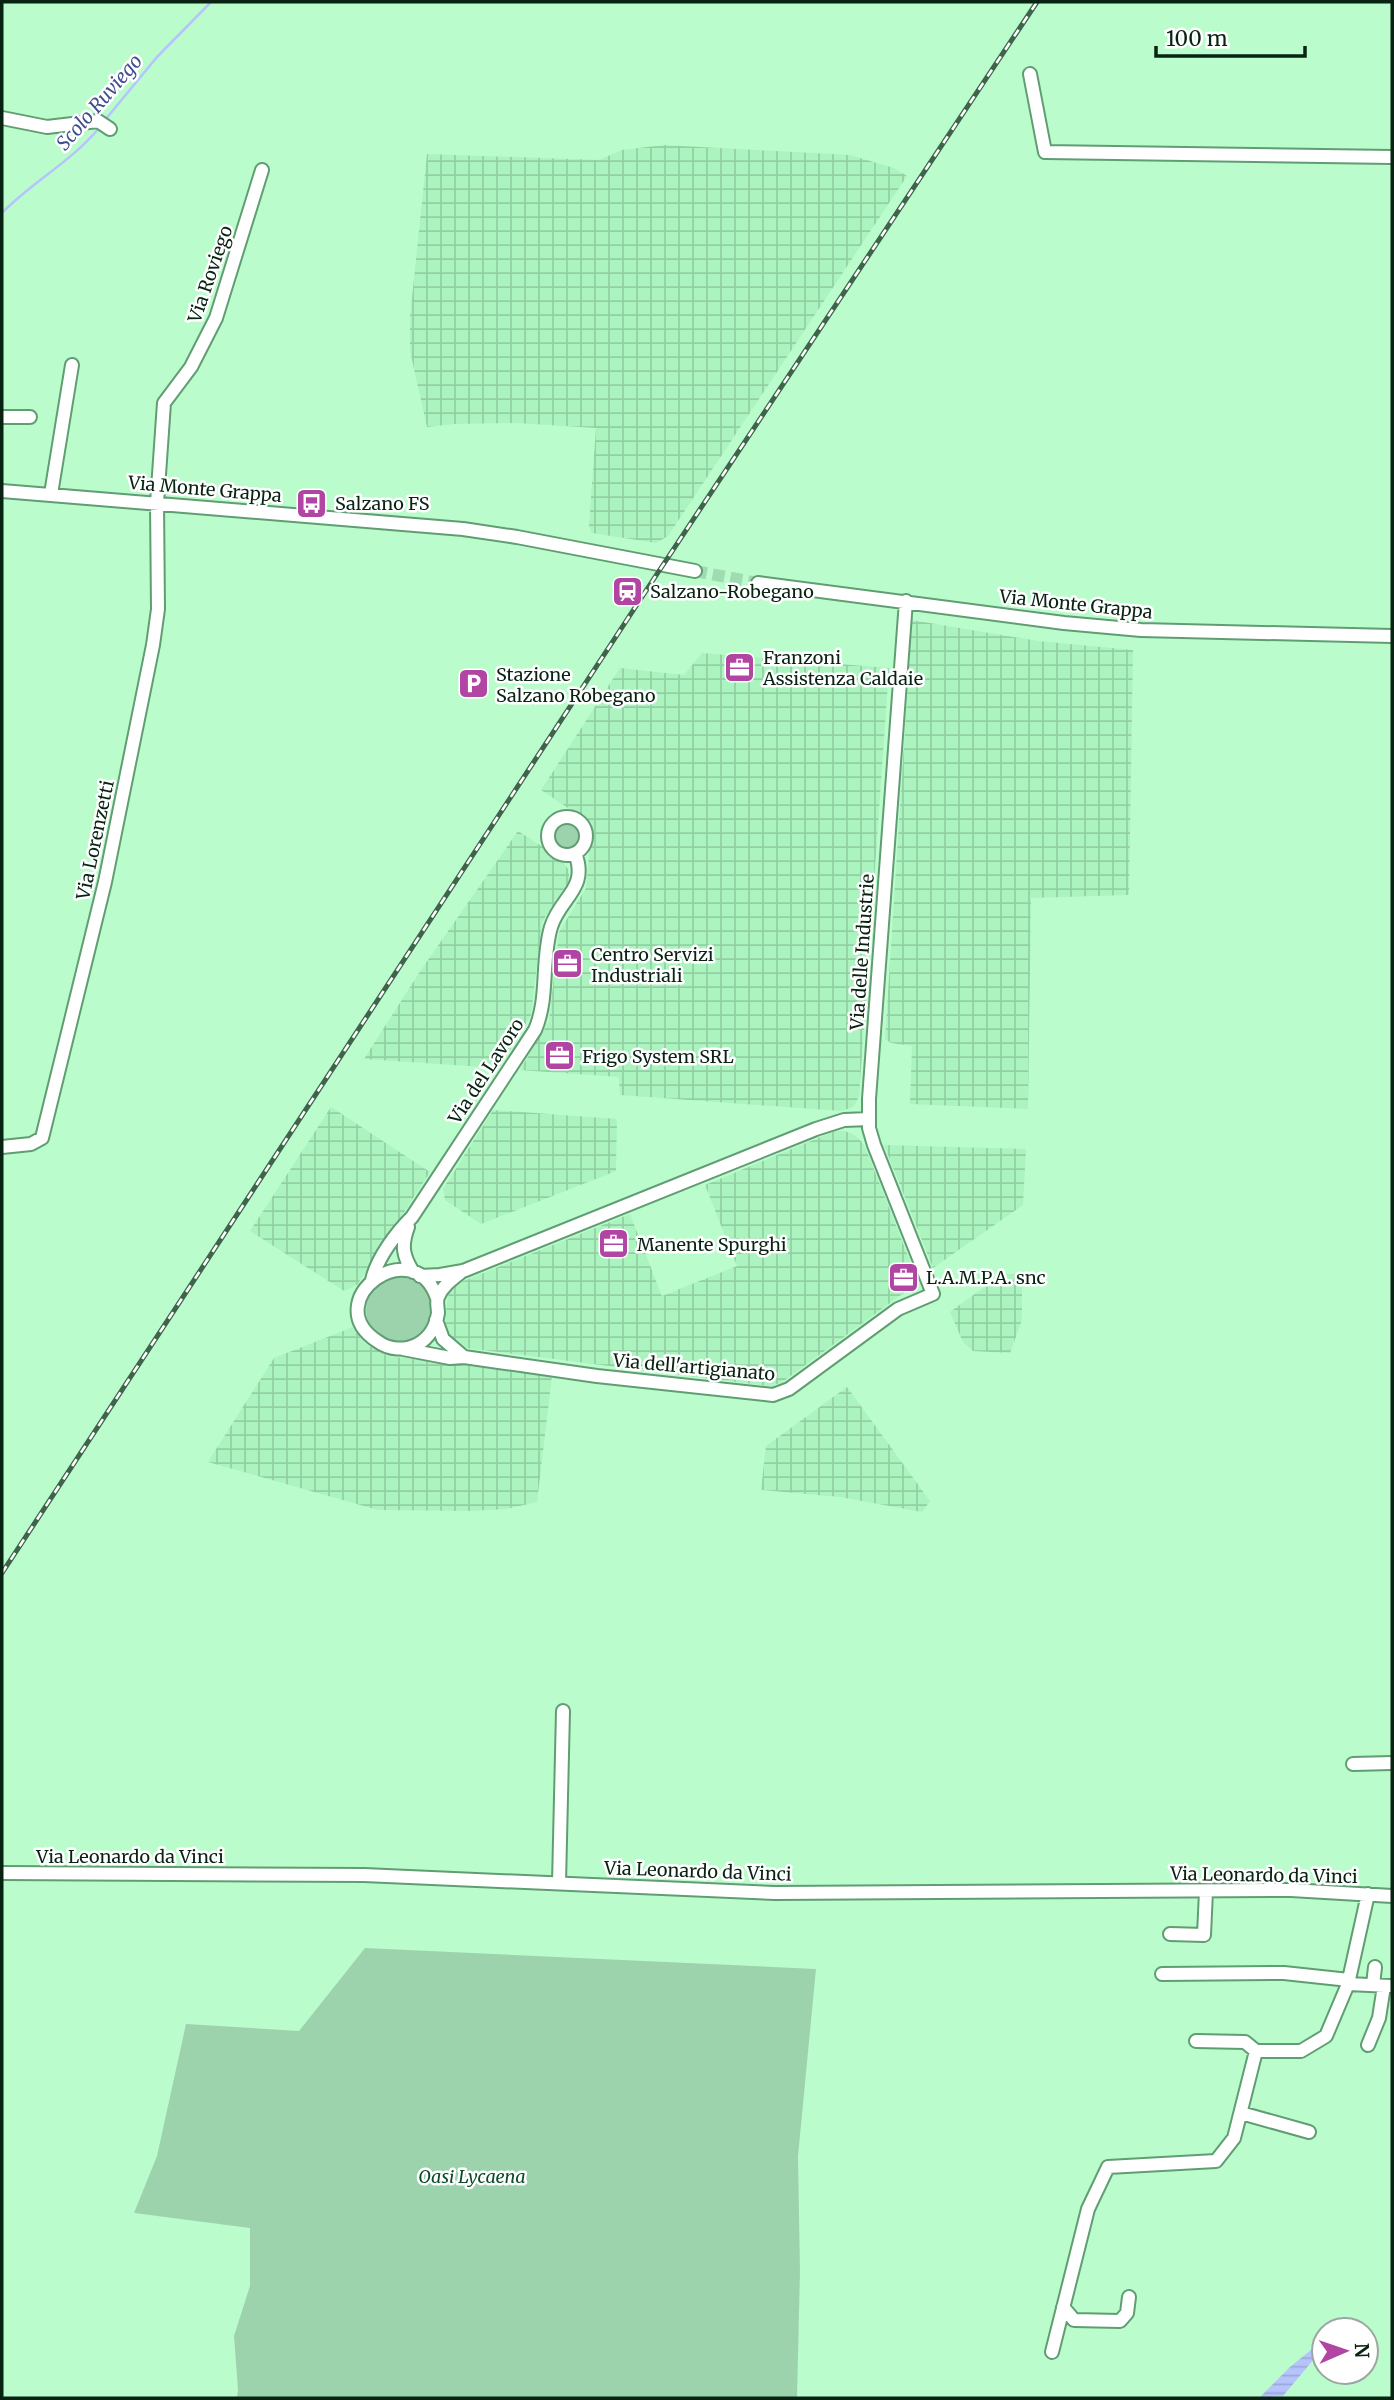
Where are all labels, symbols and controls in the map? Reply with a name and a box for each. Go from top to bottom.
scale bar [1156,14,1305,58]
text: 100 m [1166,25,1228,52]
water label: Scolo Ruviego [51,49,147,155]
street label: Via Roviego [182,222,237,326]
street label: Via Monte Grappa [126,471,283,507]
bus stop icon: Salzano FS [295,486,329,520]
place label: Salzano FS [335,492,430,515]
station icon: Salzano-Robegano [610,574,644,608]
place label: Salzano-Robegano [650,580,814,603]
street label: Via Monte Grappa [997,584,1154,624]
place label: Franzoni Assistenza Caldaie [762,646,923,690]
office icon: Franzoni Assistenza Caldaie [723,650,757,684]
place label: Stazione Salzano Robegano [496,663,655,707]
parking icon: Stazione Salzano Robegano [456,667,490,701]
street label: Via Lorenzetti [71,778,119,903]
street label: Via delle Industrie [845,873,879,1032]
place label: Centro Servizi Industriali [591,943,714,987]
office icon: Centro Servizi Industriali [551,947,585,981]
street label: Via del Lavoro [443,1014,529,1129]
office icon: Frigo System SRL [542,1039,576,1073]
place label: Frigo System SRL [582,1045,734,1068]
office icon: Manente Spurghi [597,1227,631,1261]
place label: Manente Spurghi [637,1233,787,1256]
office icon: L.A.M.P.A. snc [886,1260,920,1294]
place label: L.A.M.P.A. snc [926,1266,1046,1289]
street label: Via dell'artigianato [611,1348,776,1386]
street label: Via Leonardo da Vinci [35,1845,224,1868]
street label: Via Leonardo da Vinci [603,1856,792,1886]
street label: Via Leonardo da Vinci [1169,1862,1358,1888]
park label: Oasi Lycaena [418,2165,526,2188]
north arrow [1310,2316,1380,2386]
text: N [1350,2342,1374,2358]

